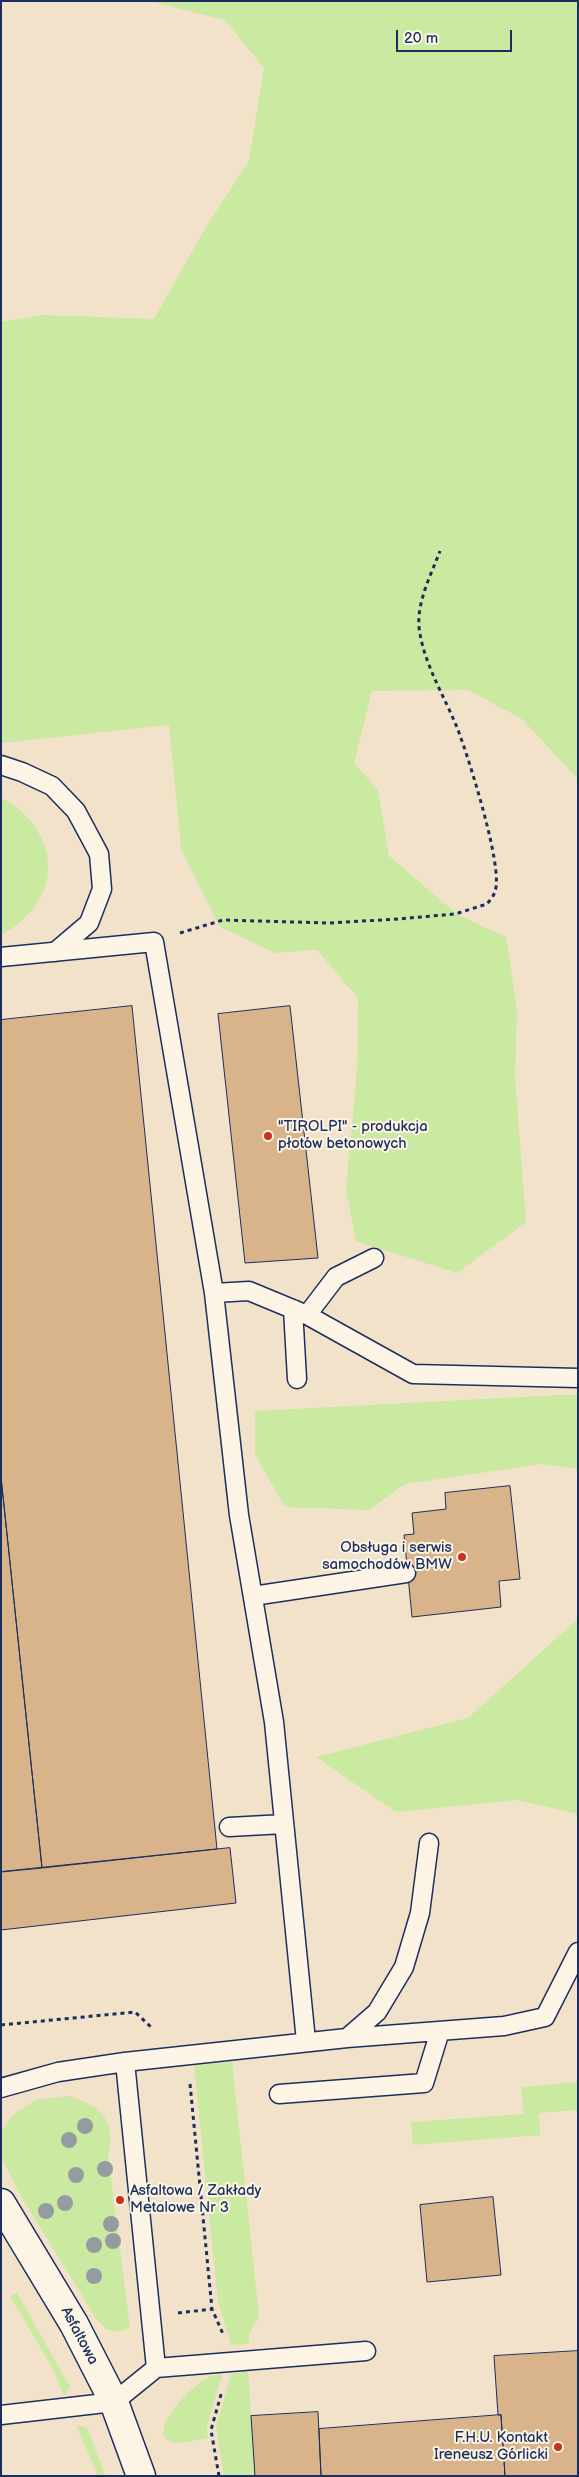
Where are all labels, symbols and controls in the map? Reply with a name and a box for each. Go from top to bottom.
scale bar [399,20,515,52]
text: 20 m [404,29,438,48]
place label: "TIROLPI" - produkcja płotów betonowych [278,1118,428,1153]
marker: "TIROLPI" - produkcja płotów betonowych [262,1130,274,1142]
place label: Obsługa i serwis samochodów BMW [322,1539,452,1574]
marker: Obsługa i serwis samochodów BMW [456,1551,468,1563]
place label: Asfaltowa / Zakłady Metalowe Nr 3 [130,2182,261,2217]
marker: Asfaltowa / Zakłady Metalowe Nr 3 [114,2194,126,2206]
street label: Asfaltowa [56,2304,102,2368]
place label: F.H.U. Kontakt Ireneusz Górlicki [434,2429,548,2464]
marker: F.H.U. Kontakt Ireneusz Górlicki [552,2441,564,2453]

